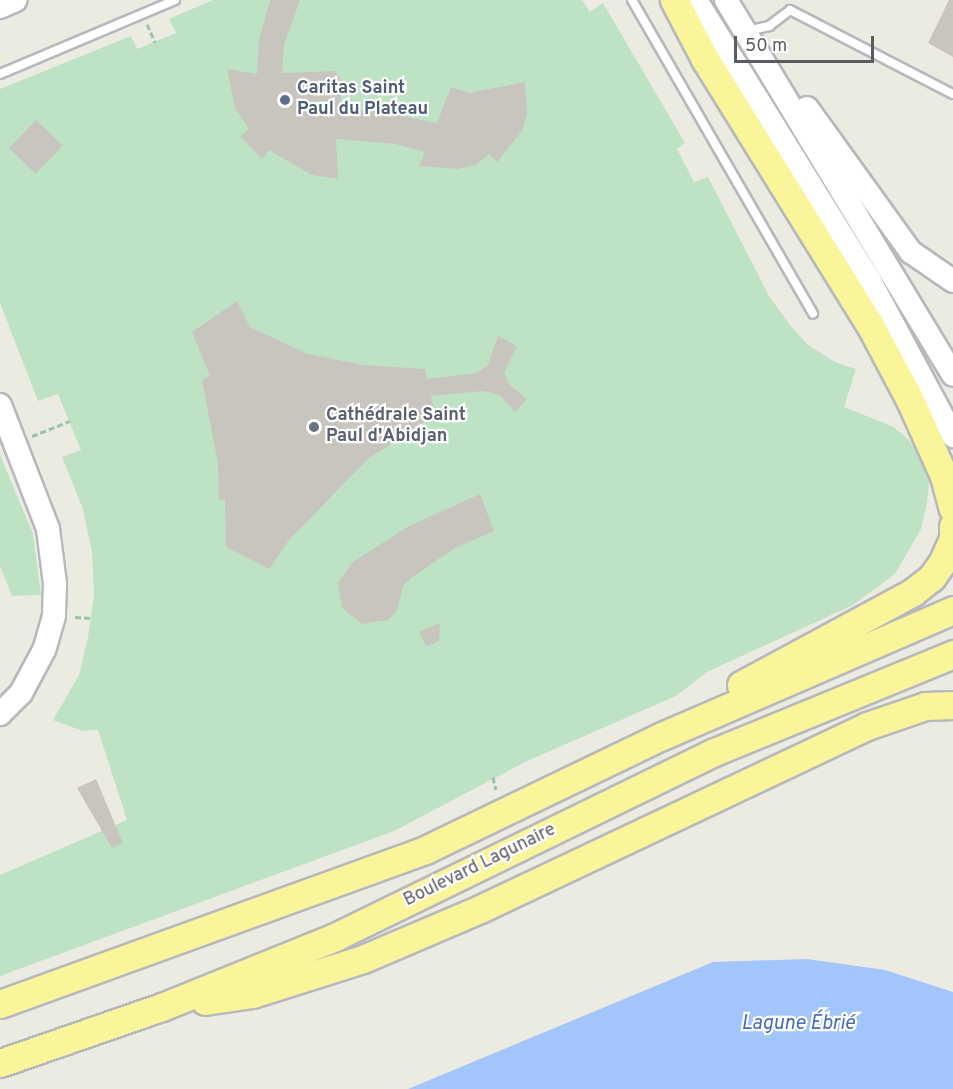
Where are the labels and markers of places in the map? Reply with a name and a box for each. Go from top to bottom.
place label: Caritas Saint Paul du Plateau [297,79,428,122]
marker: Caritas Saint Paul du Plateau [278,93,292,107]
place label: Cathédrale Saint Paul d'Abidjan [326,406,466,448]
marker: Cathédrale Saint Paul d'Abidjan [307,420,321,434]

